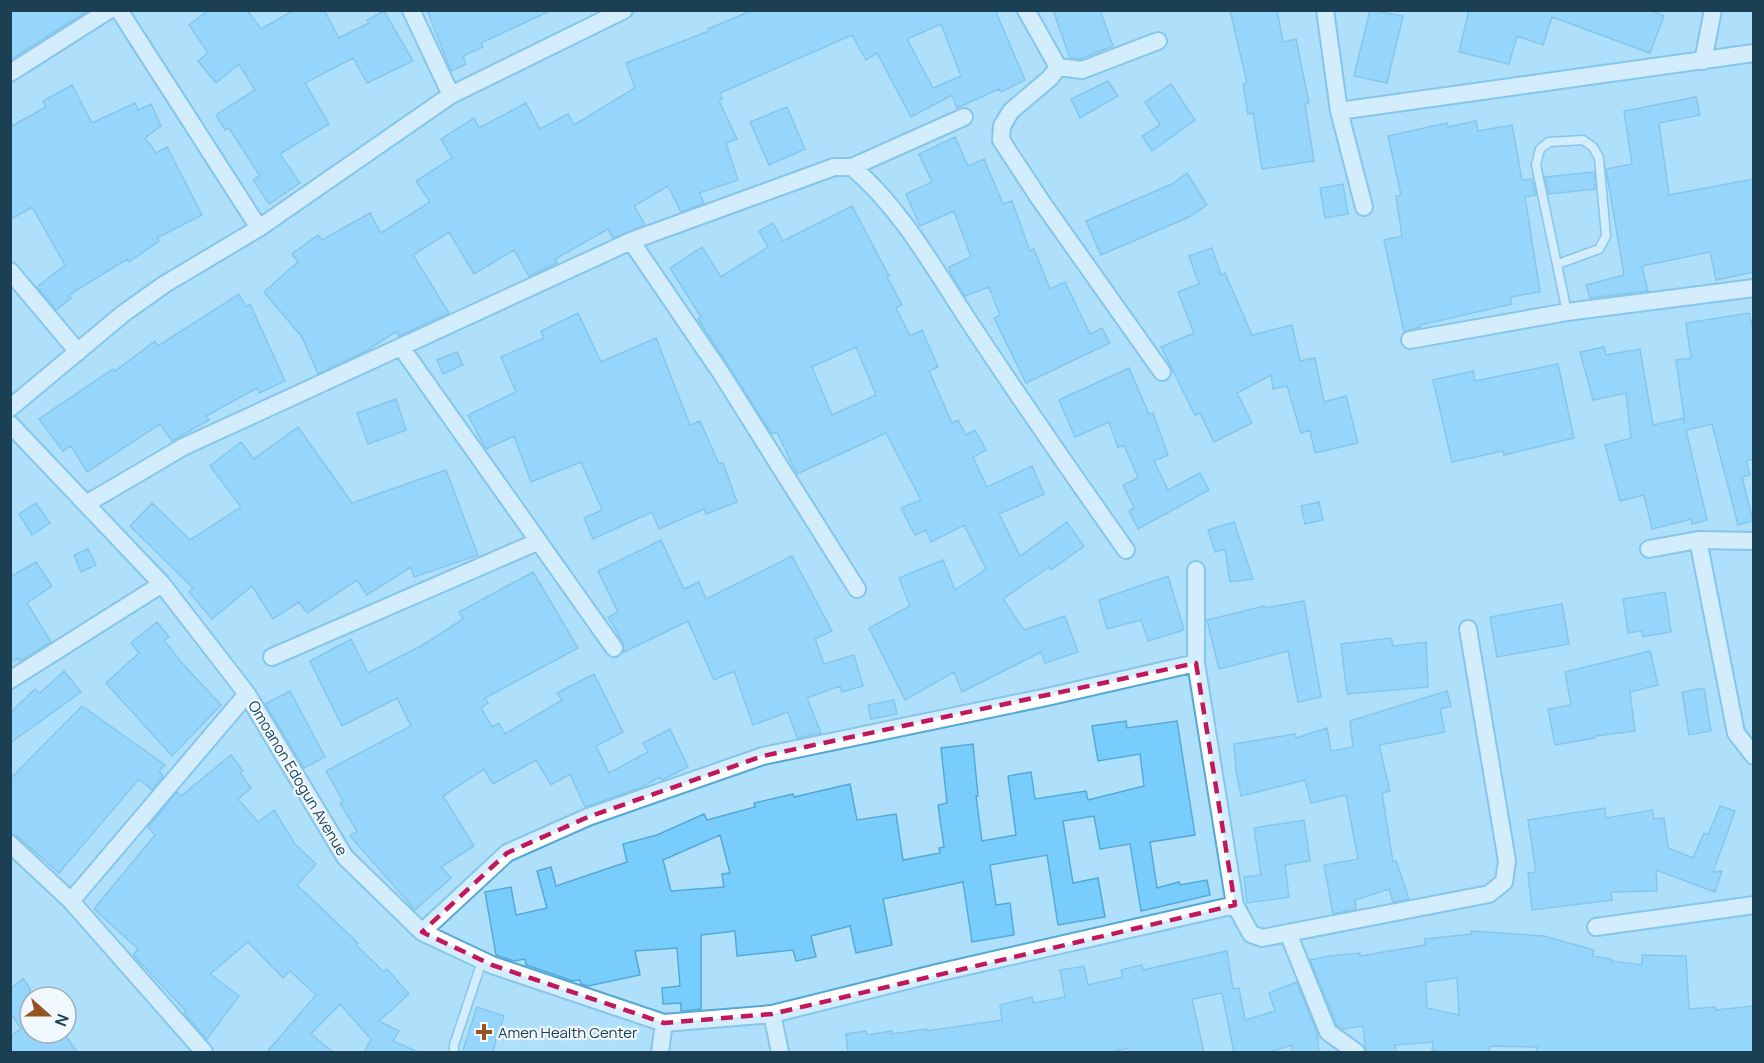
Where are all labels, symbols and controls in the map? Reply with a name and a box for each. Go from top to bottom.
street label: Omoanon Edogun Avenue [243,696,353,860]
north arrow [18,985,78,1045]
text: N [50,1011,74,1030]
place label: Amen Health Center [498,1022,638,1043]
marker: Amen Health Center [475,1023,493,1041]

